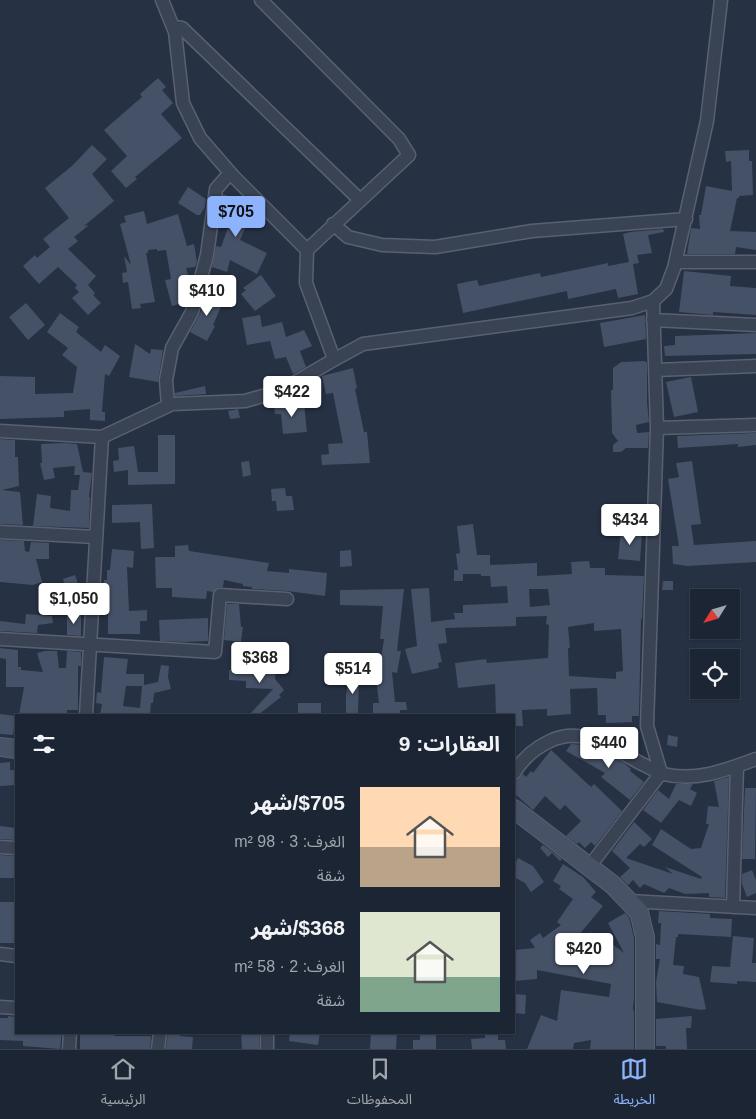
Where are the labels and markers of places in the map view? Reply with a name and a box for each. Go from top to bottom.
pin: $705 [206,196,266,238]
pin: $410 [177,274,237,317]
pin: $422 [262,376,322,418]
pin: $434 [600,504,660,546]
pin: $1,050 [33,582,115,625]
pin: $368 [230,642,290,684]
pin: $514 [323,652,383,695]
pin: $440 [579,726,639,769]
pin: $420 [554,932,614,975]

